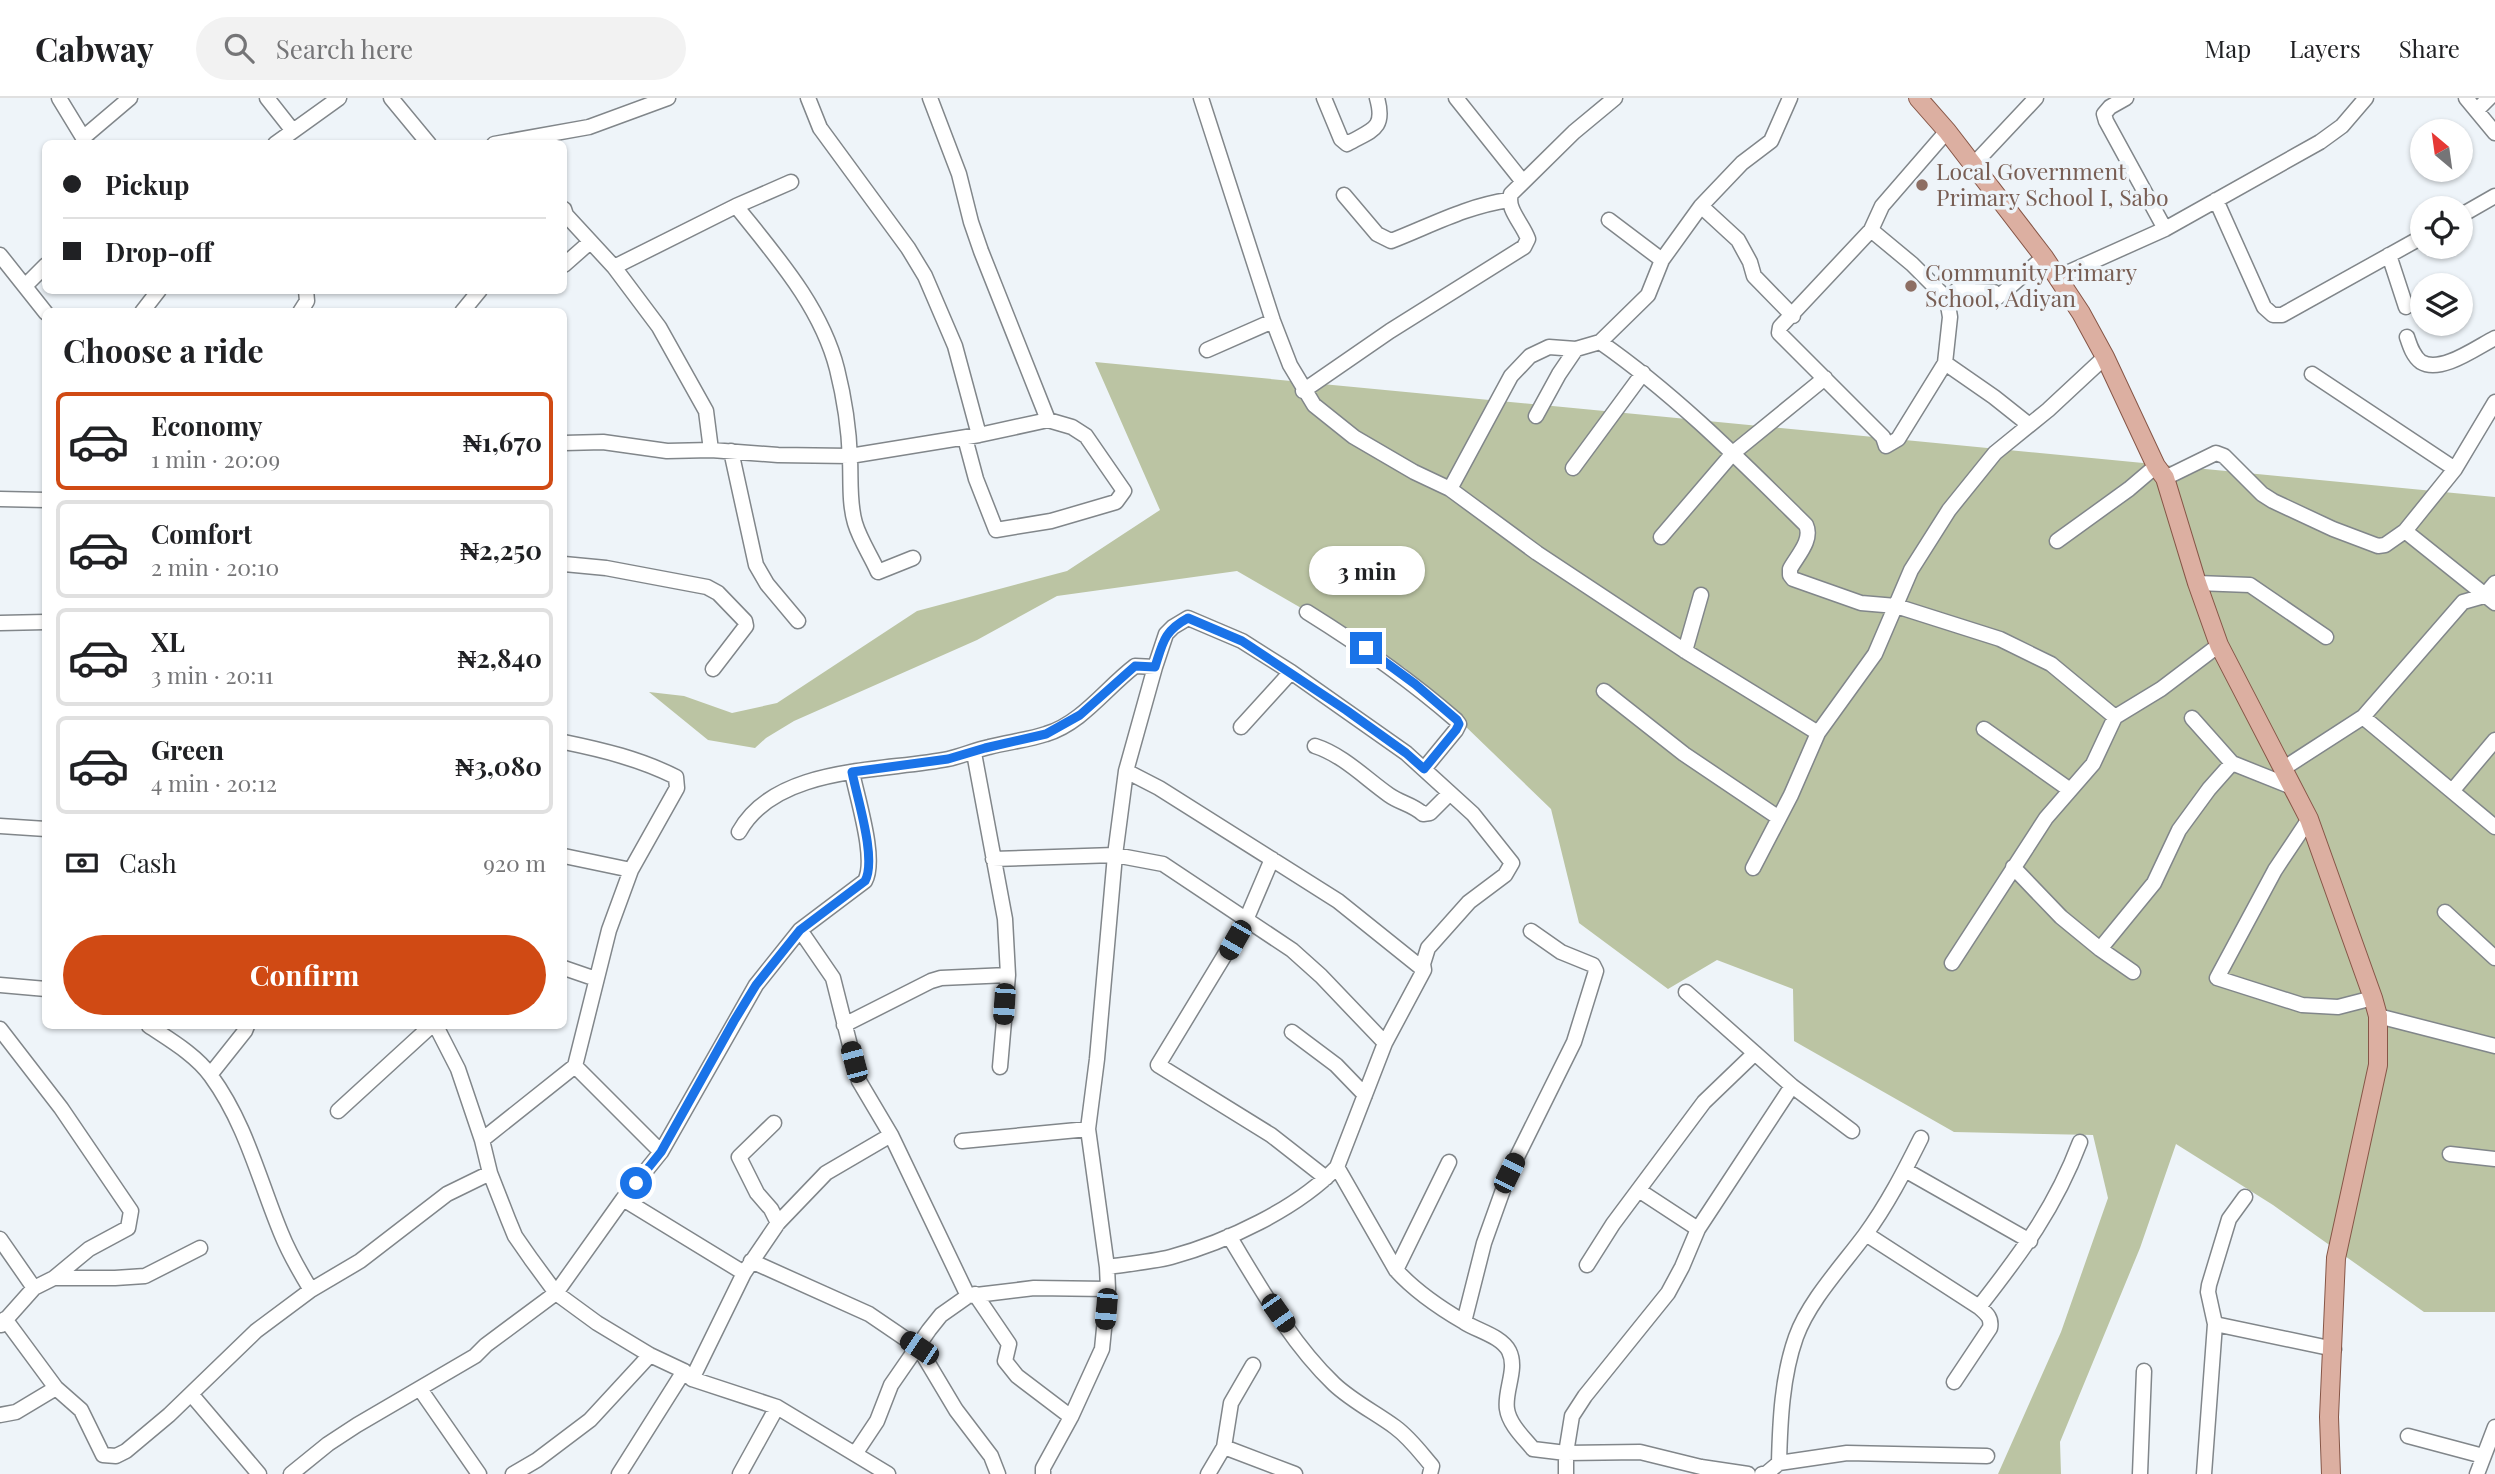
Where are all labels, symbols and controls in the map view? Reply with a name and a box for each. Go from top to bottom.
search box [196,17,686,80]
text: Cabway [35,26,154,70]
icon: search [220,29,258,67]
text: Search here [276,31,413,66]
text: Map [2205,32,2251,64]
text: Layers [2289,32,2361,64]
text: Share [2399,32,2460,64]
north arrow [2410,119,2473,182]
map controls [2410,119,2473,336]
place label: Local Government Primary School I, Sabo [1936,155,2169,212]
text: Pickup [105,167,189,202]
marker: Local Government Primary School I, Sabo [1914,177,1930,193]
button: locate [2410,196,2473,259]
text: Drop-off [105,234,212,269]
place label: Community Primary School, Adiyan [1925,256,2138,313]
button: layers [2410,273,2473,336]
marker: Community Primary School, Adiyan [1903,278,1919,294]
text: Choose a ride [63,328,264,371]
text: Economy [151,408,262,443]
icon: car [67,410,130,473]
text: ₦1,670 [463,424,542,459]
text: 1 min · 20:09 [151,443,280,474]
text: Comfort [151,516,252,551]
icon: car [67,518,130,581]
text: ₦2,250 [460,532,542,567]
callout: 3 min [1308,546,1424,596]
text: 2 min · 20:10 [151,551,279,582]
text: 3 min [1338,555,1396,586]
text: XL [151,624,185,659]
icon: car [67,626,130,689]
route end [1350,632,1382,664]
text: ₦2,840 [457,640,542,675]
text: 3 min · 20:11 [151,659,273,690]
text: Green [151,732,224,767]
icon: car [67,734,130,797]
text: ₦3,080 [455,748,542,783]
text: 4 min · 20:12 [151,767,277,798]
icon: cash [63,844,101,882]
text: Cash [119,845,177,880]
text: 920 m [483,847,546,878]
car [1216,917,1255,963]
button: Confirm [63,935,546,1015]
car [993,982,1016,1026]
car [839,1039,870,1085]
car [1491,1150,1528,1196]
route start [620,1167,652,1199]
car [1094,1287,1119,1331]
car [1258,1290,1299,1336]
car [896,1328,943,1368]

